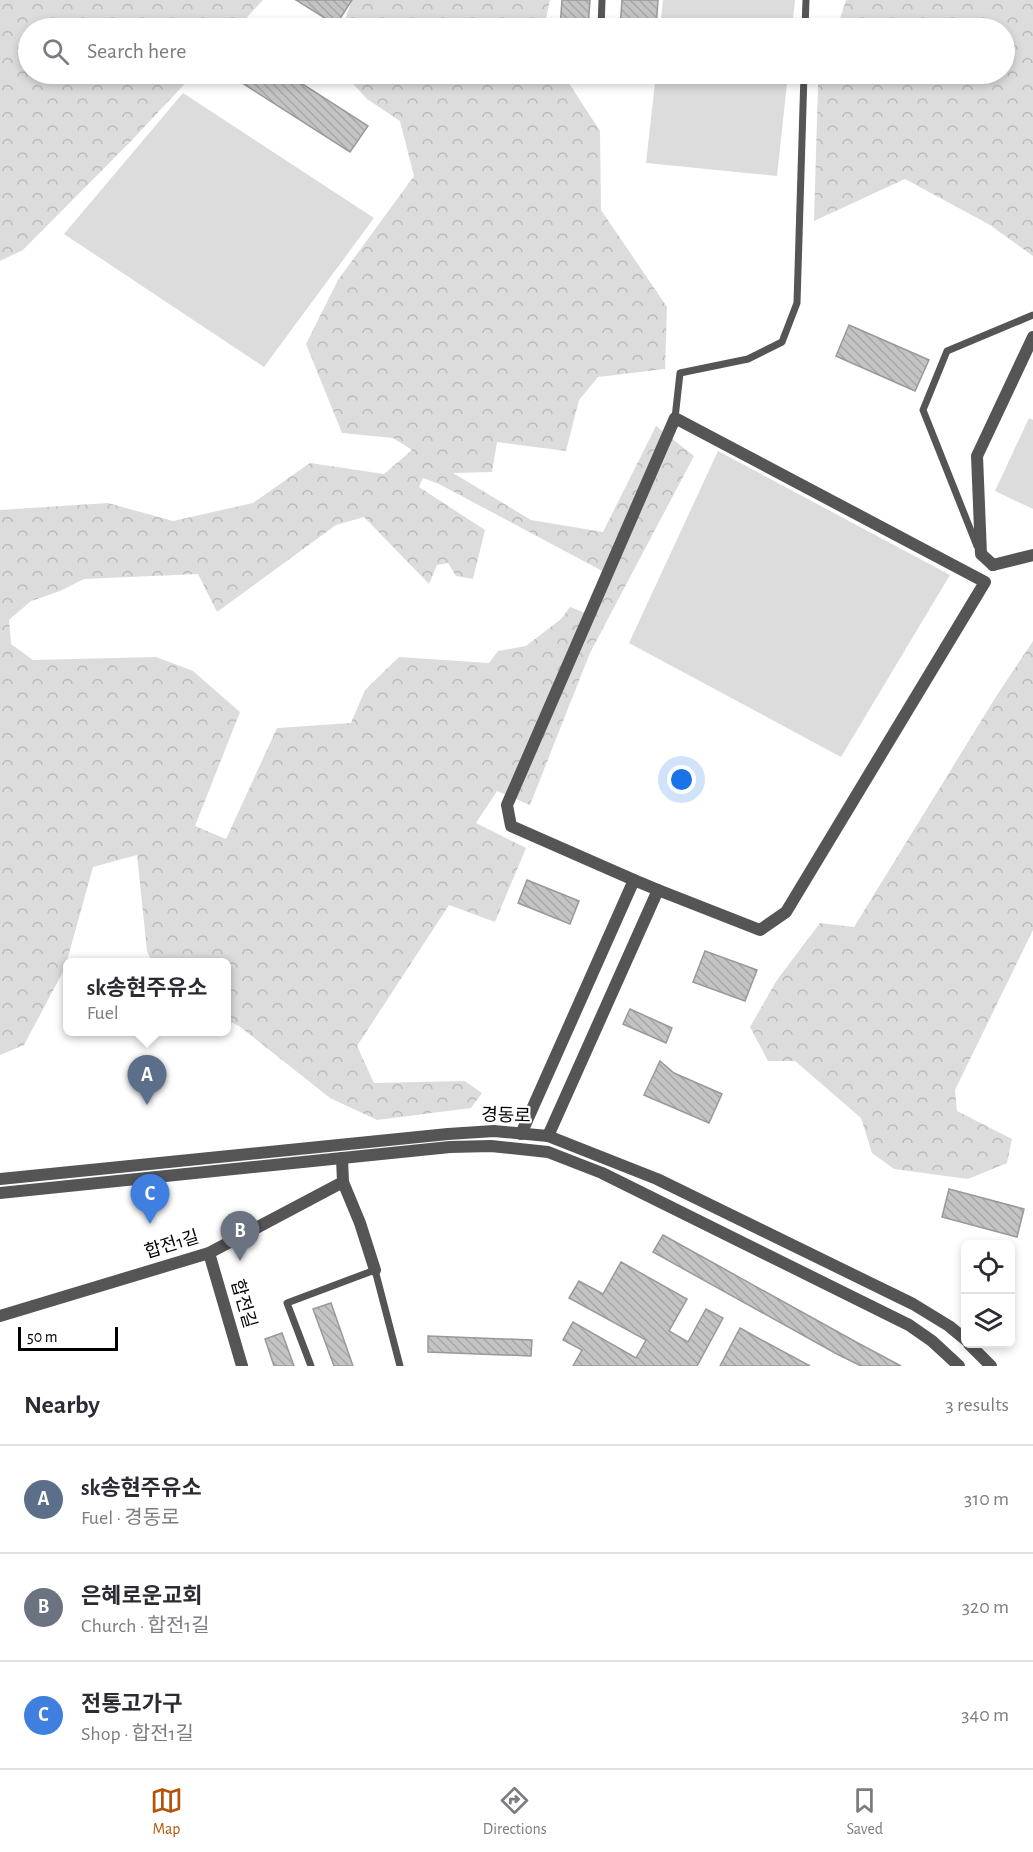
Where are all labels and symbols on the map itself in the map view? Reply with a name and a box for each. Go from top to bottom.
your location [667,765,696,794]
pin: A [128,1056,166,1105]
street label: 경동로 [481,1105,531,1126]
pin: C [130,1174,170,1224]
pin: B [220,1212,260,1261]
street label: 합전1길 [142,1226,201,1262]
street label: 합전길 [228,1277,260,1330]
scale bar [18,1324,118,1352]

